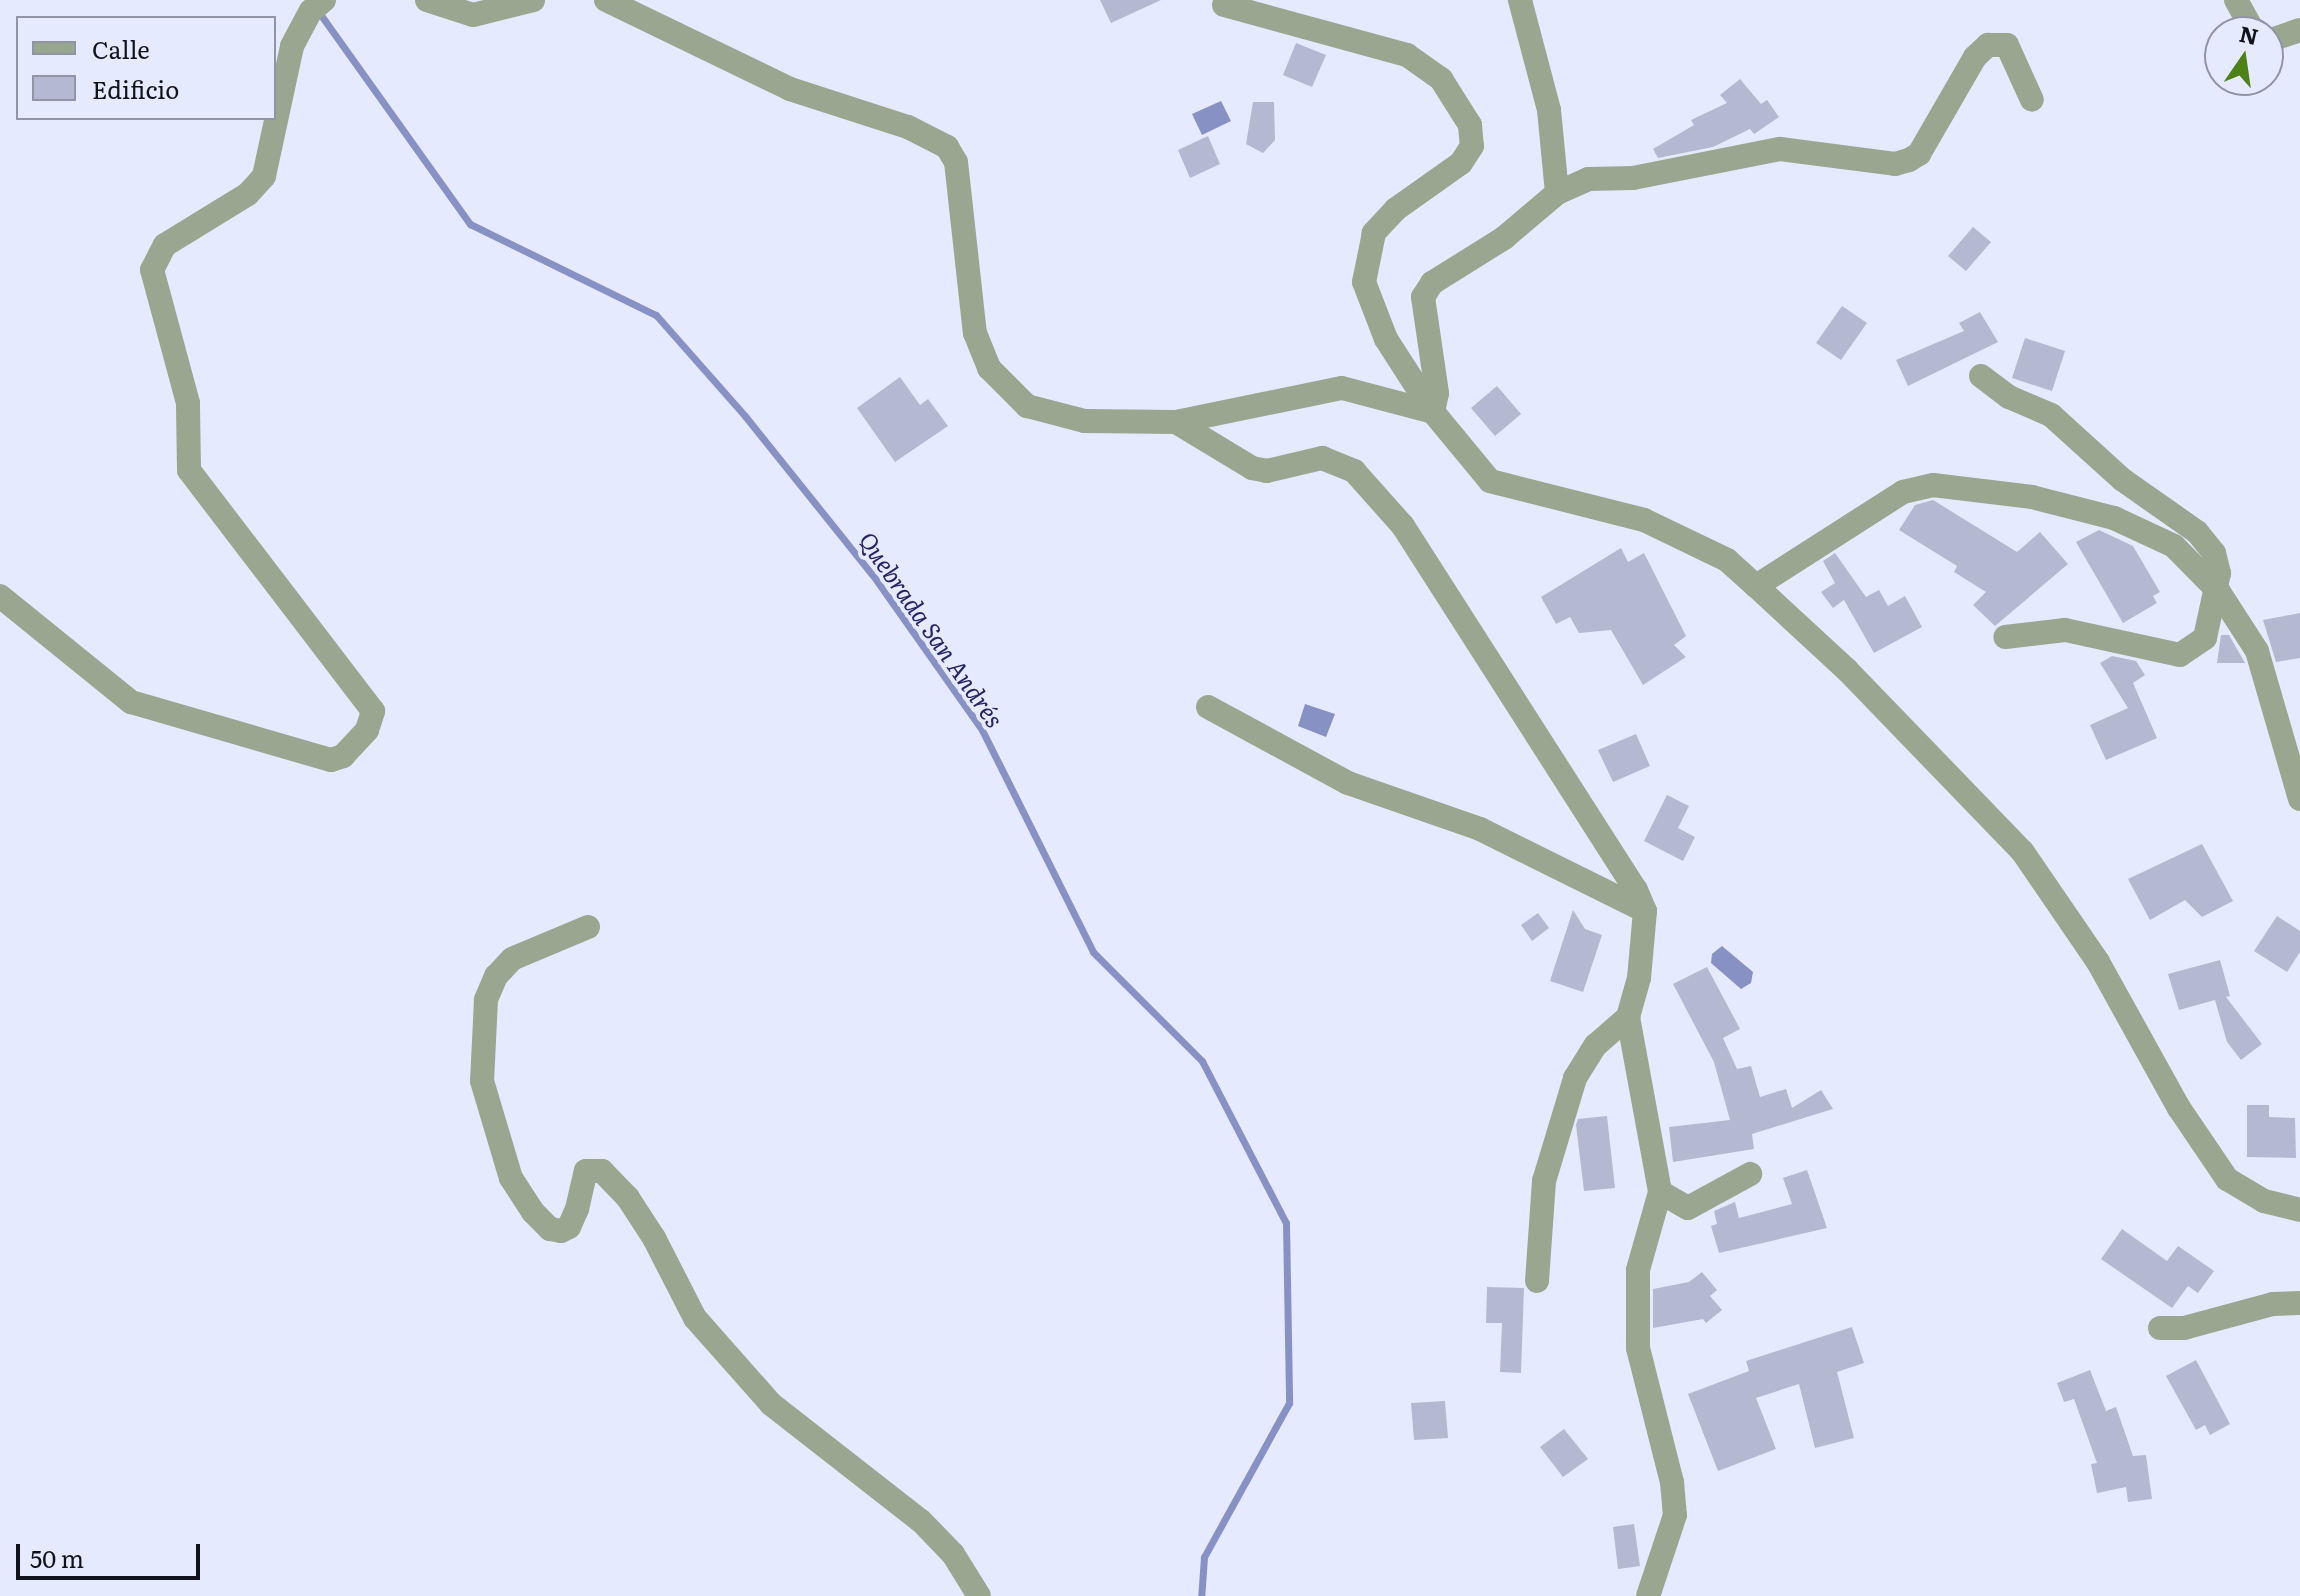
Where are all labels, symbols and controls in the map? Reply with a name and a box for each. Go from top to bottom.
legend [16,16,276,120]
north arrow [2204,16,2284,96]
text: N [2236,16,2262,52]
text: Calle [92,31,150,66]
text: Edificio [92,71,179,106]
water label: Quebrada San Andrés [854,526,1010,732]
scale bar [20,1528,204,1578]
text: 50 m [30,1540,84,1575]

